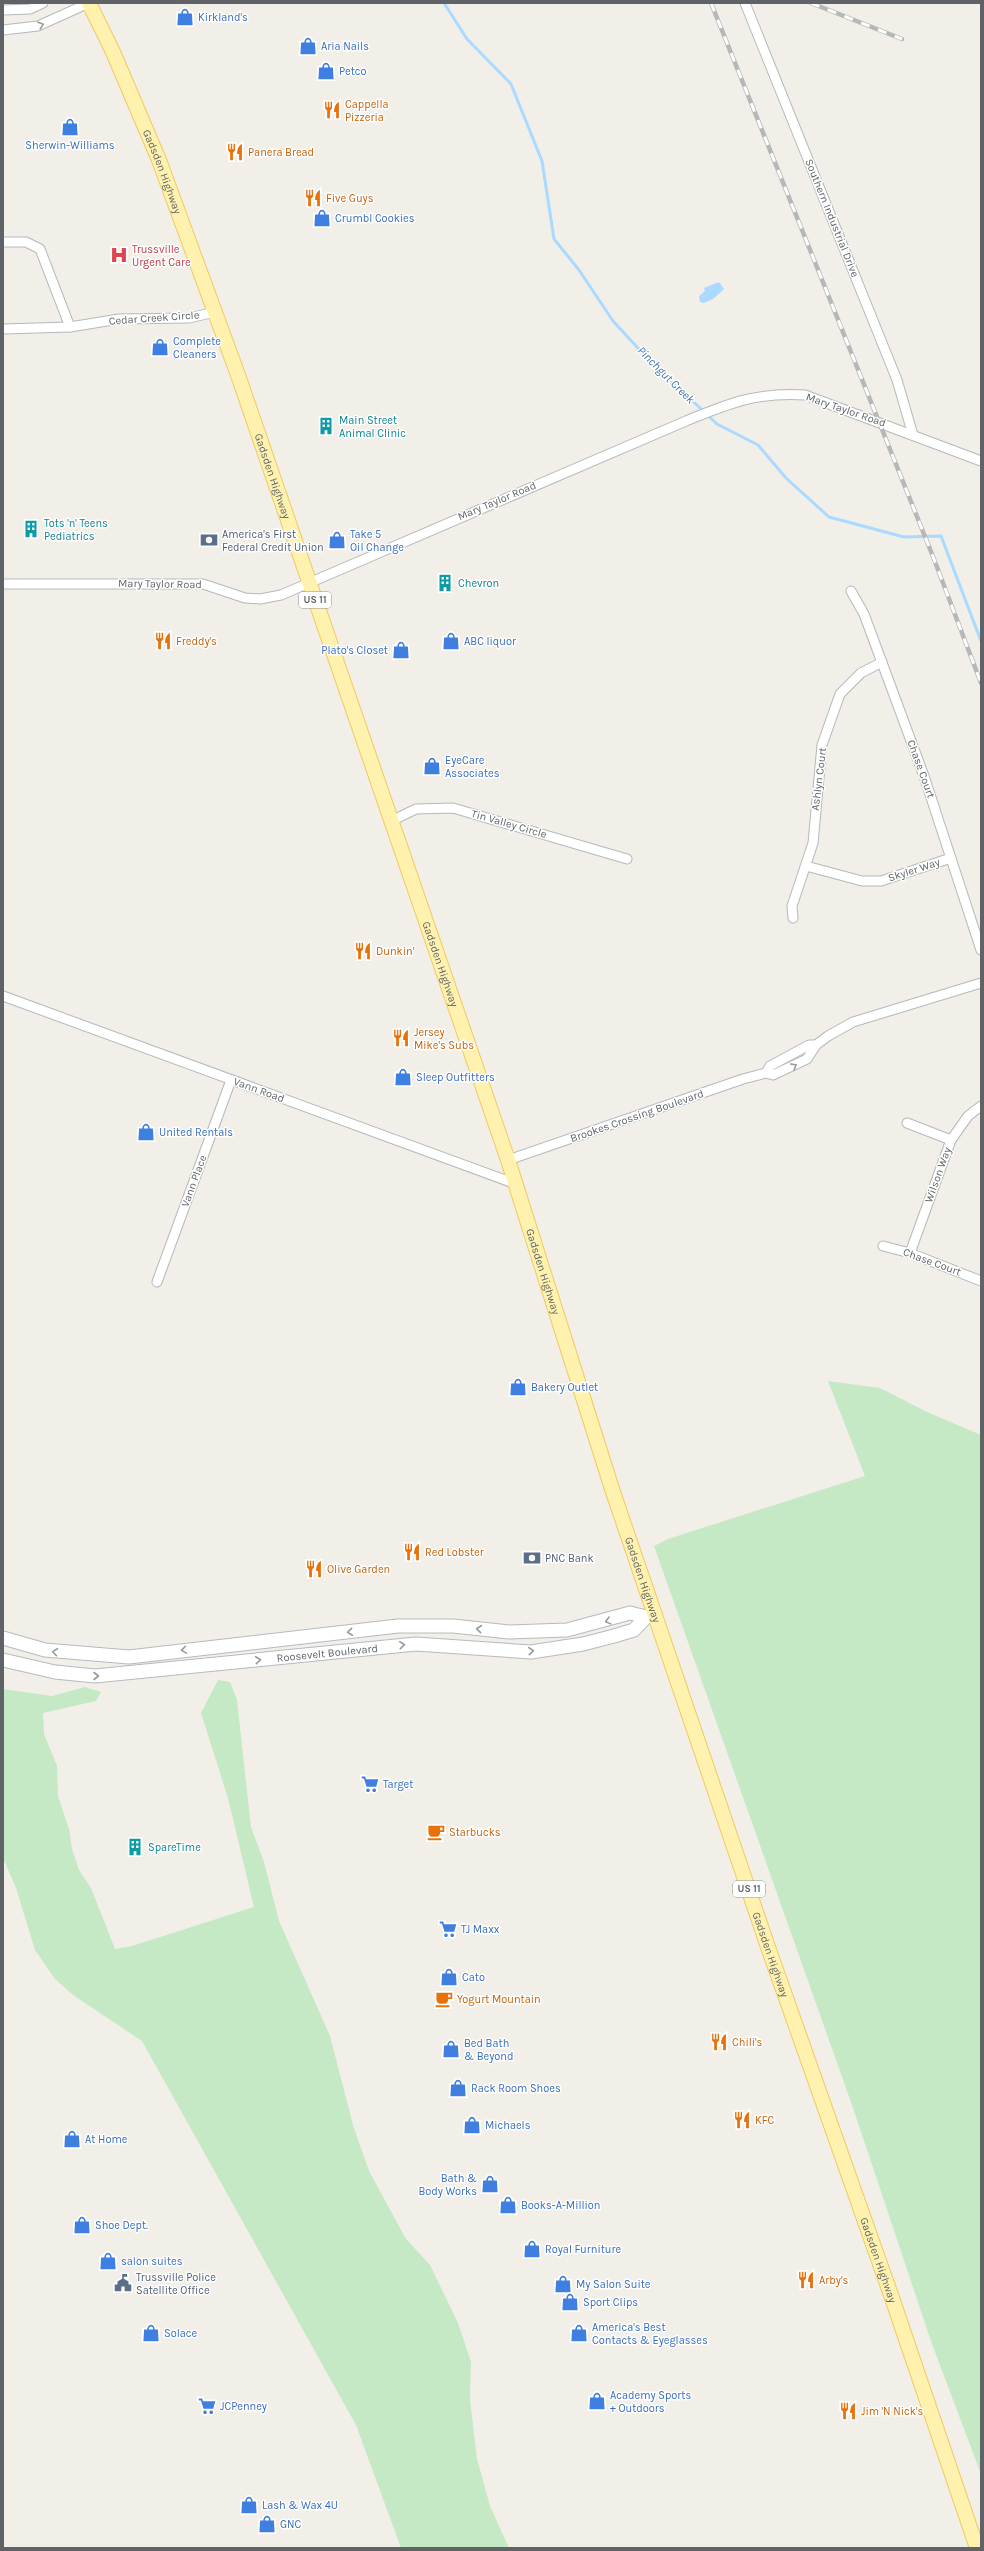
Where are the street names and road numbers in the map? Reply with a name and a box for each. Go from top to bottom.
street label: Gadsden Highway [140,127,185,216]
street label: Southern Industrial Drive [802,157,862,279]
street label: Cedar Creek Circle [108,308,200,328]
street label: Mary Taylor Road [804,390,888,430]
street label: Gadsden Highway [252,432,294,521]
street label: Mary Taylor Road [456,479,538,523]
street label: Mary Taylor Road [118,577,202,591]
road number: US 11 [299,592,331,608]
street label: Chase Court [904,738,938,800]
street label: Ashlyn Court [809,747,829,811]
street label: Tin Valley Circle [470,807,549,841]
street label: Skyler Way [886,856,942,884]
street label: Gadsden Highway [420,920,461,1009]
street label: Vann Road [232,1075,286,1105]
street label: Brookes Crossing Boulevard [568,1087,706,1145]
street label: Wilson Way [922,1146,954,1204]
street label: Vann Place [179,1153,210,1209]
street label: Gadsden Highway [524,1227,563,1316]
street label: Chase Court [901,1245,963,1279]
street label: Gadsden Highway [622,1535,663,1624]
street label: Roosevelt Boulevard [276,1641,379,1664]
road number: US 11 [733,1881,765,1897]
street label: Gadsden Highway [750,1910,792,1999]
street label: Gadsden Highway [858,2216,900,2304]

